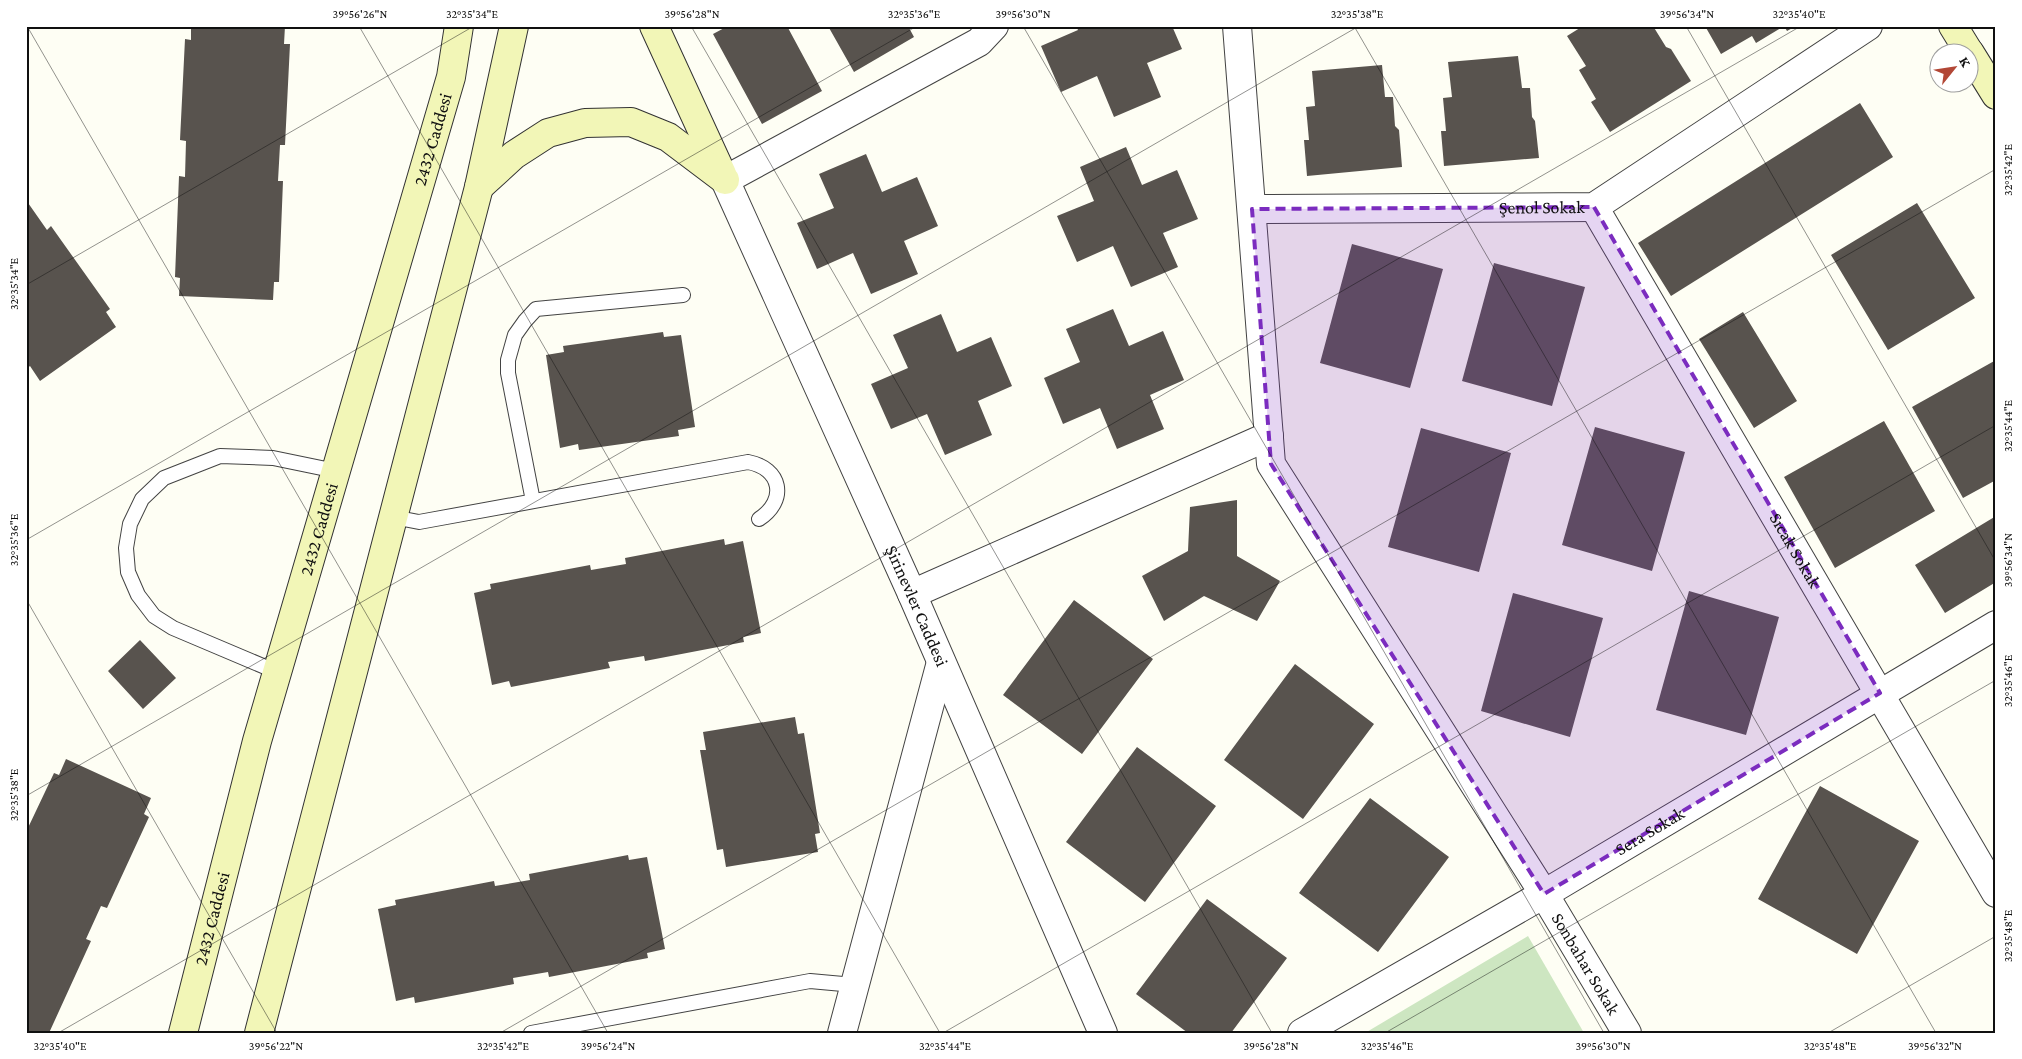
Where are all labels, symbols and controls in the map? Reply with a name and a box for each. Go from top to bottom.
text: 39°56'26"N [333,7,387,21]
text: 32°35'34"E [446,7,499,21]
text: 39°56'28"N [664,7,720,21]
text: 32°35'36"E [888,7,941,21]
text: 39°56'30"N [995,7,1051,21]
text: 32°35'38"E [1331,7,1384,21]
text: 39°56'34"N [1660,7,1714,21]
text: 32°35'40"E [1773,7,1826,21]
north arrow [1930,42,1980,92]
text: K [1956,54,1975,70]
street label: 2432 Caddesi [410,90,456,188]
text: 32°35'42"E [2001,144,2015,196]
street label: Şenol Sokak [1499,197,1585,218]
text: 32°35'34"E [7,257,21,310]
text: 32°35'44"E [2001,399,2015,452]
street label: 2432 Caddesi [296,480,342,578]
street label: Sıcak Sokak [1765,509,1825,592]
text: 32°35'36"E [7,513,21,566]
text: 39°56'34"N [2001,533,2015,587]
street label: Şirinevler Caddesi [881,542,952,670]
text: 32°35'46"E [2001,654,2015,707]
text: 32°35'38"E [7,768,21,821]
street label: Sera Sokak [1611,803,1688,859]
street label: 2432 Caddesi [191,870,233,967]
street label: Sonbahar Sokak [1548,909,1624,1019]
text: 32°35'48"E [2001,909,2015,962]
text: 32°35'40"E [34,1039,87,1053]
text: 39°56'22"N [249,1039,303,1053]
text: 32°35'42"E [477,1039,529,1053]
text: 39°56'24"N [581,1039,635,1053]
text: 32°35'44"E [919,1039,972,1053]
text: 39°56'28"N [1243,1039,1299,1053]
text: 32°35'46"E [1361,1039,1414,1053]
text: 39°56'30"N [1575,1039,1631,1053]
text: 32°35'48"E [1804,1039,1857,1053]
text: 39°56'32"N [1908,1039,1962,1053]

